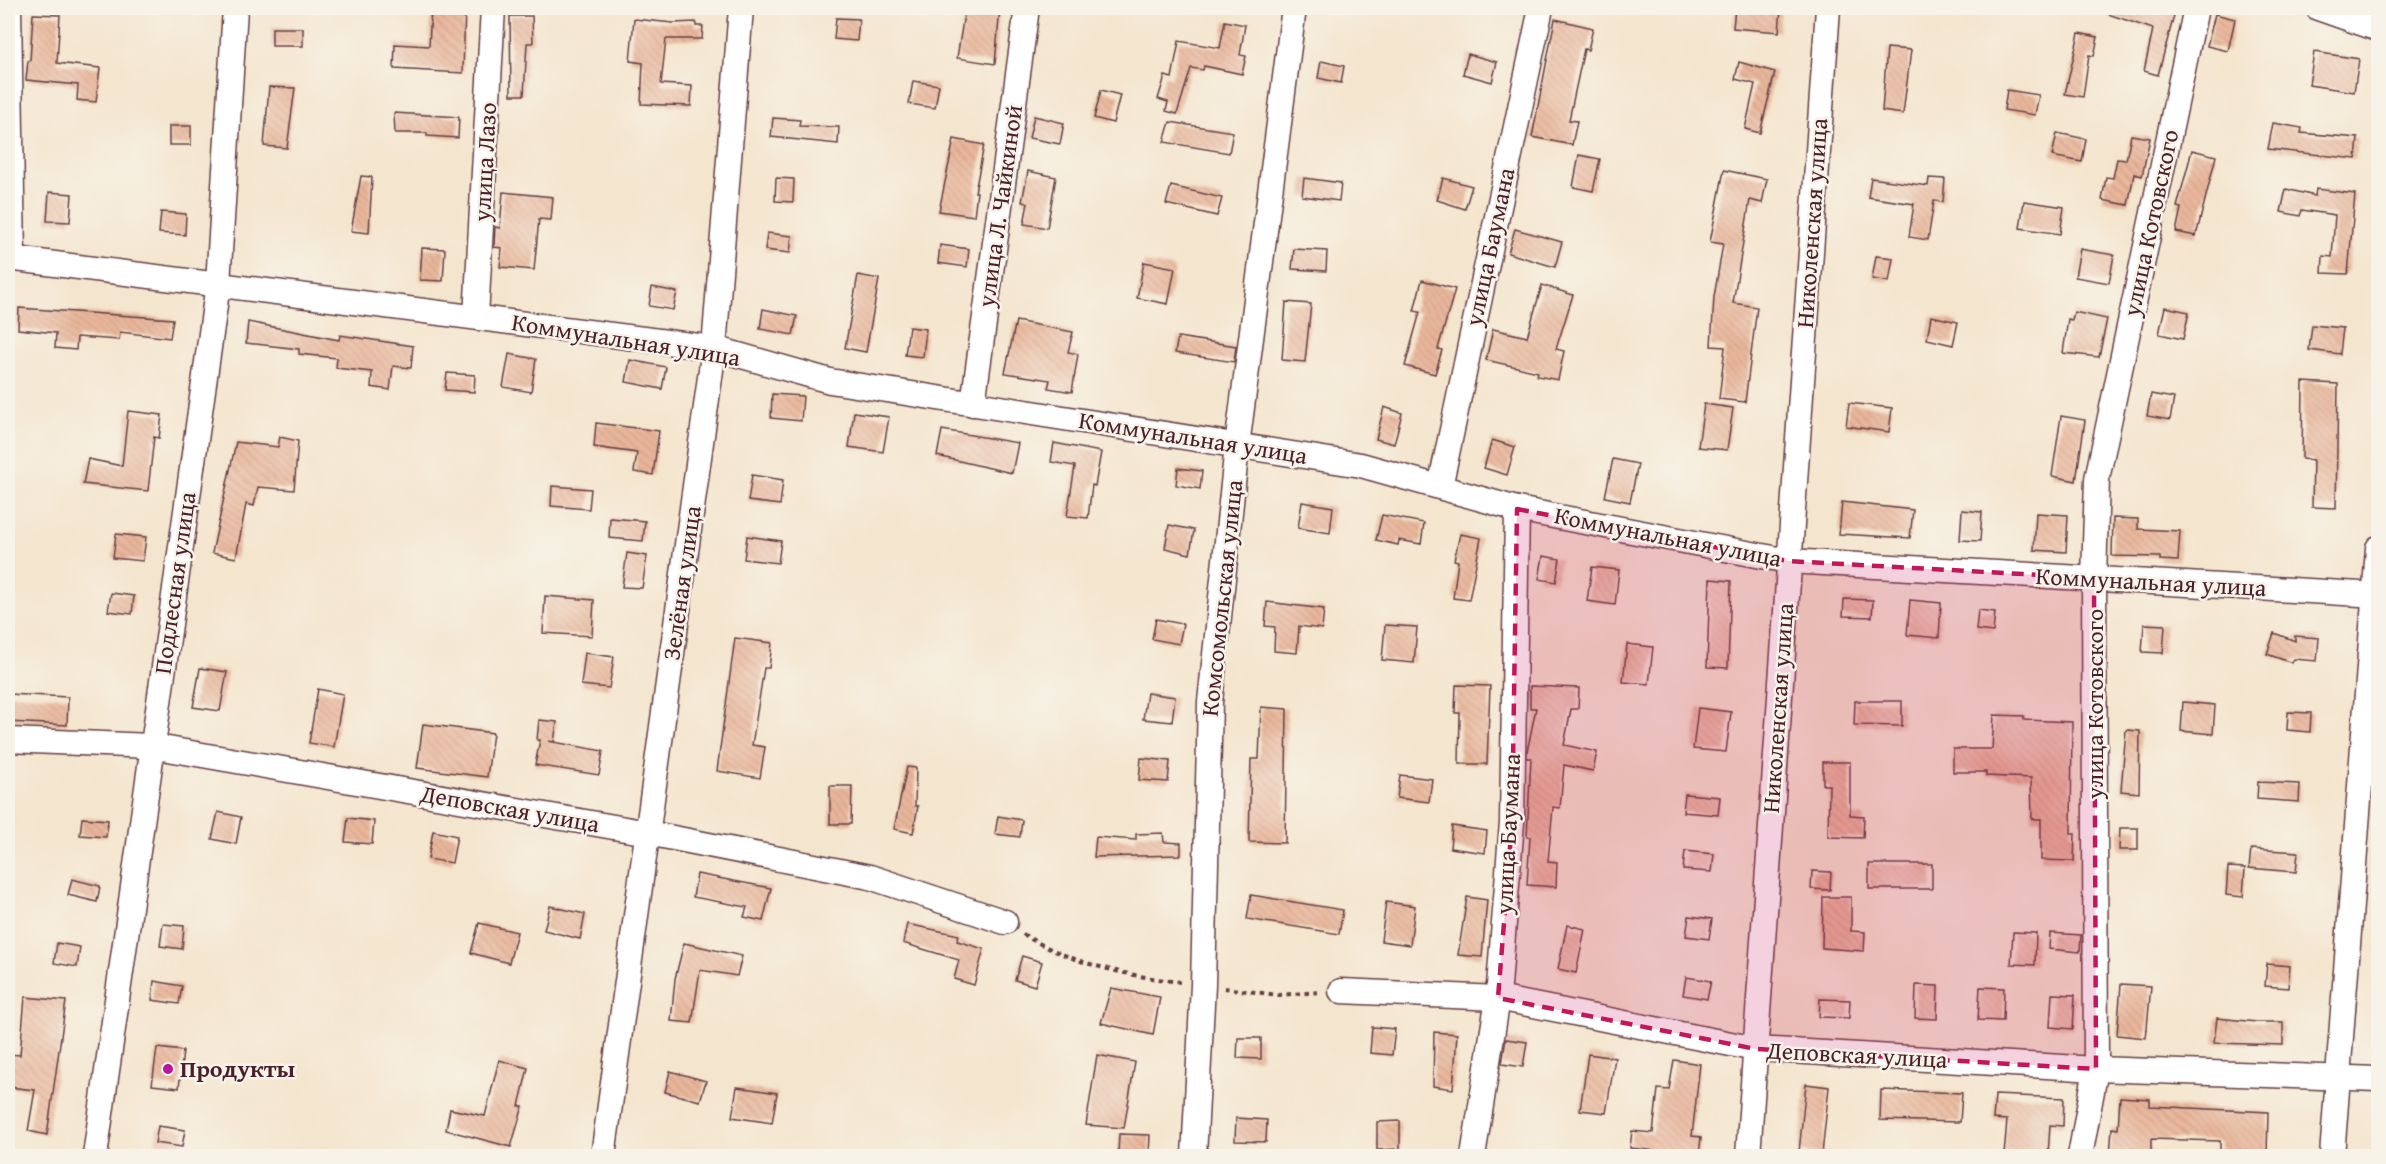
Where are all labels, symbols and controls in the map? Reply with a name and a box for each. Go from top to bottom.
street label: улица Лазо [464,101,505,224]
street label: улица Л. Чайкиной [968,102,1031,310]
street label: Николенская улица [1787,116,1836,329]
street label: улица Котовского [2113,126,2187,321]
street label: улица Баумана [1455,164,1524,330]
street label: Коммунальная улица [509,304,743,375]
street label: Коммунальная улица [1076,402,1310,473]
street label: Комсомольская улица [1192,477,1251,718]
street label: Подлесная улица [144,489,205,676]
street label: Коммунальная улица [1551,497,1785,576]
street label: Зелёная улица [653,503,710,662]
street label: Коммунальная улица [2035,558,2268,605]
street label: Николенская улица [1753,601,1802,814]
street label: улица Котовского [2077,609,2112,800]
street label: улица Баумана [1486,752,1529,916]
street label: Деповская улица [417,775,603,842]
street label: Деповская улица [1765,1032,1949,1077]
place label: Продукты [180,1051,296,1086]
marker: Продукты [161,1062,175,1076]

